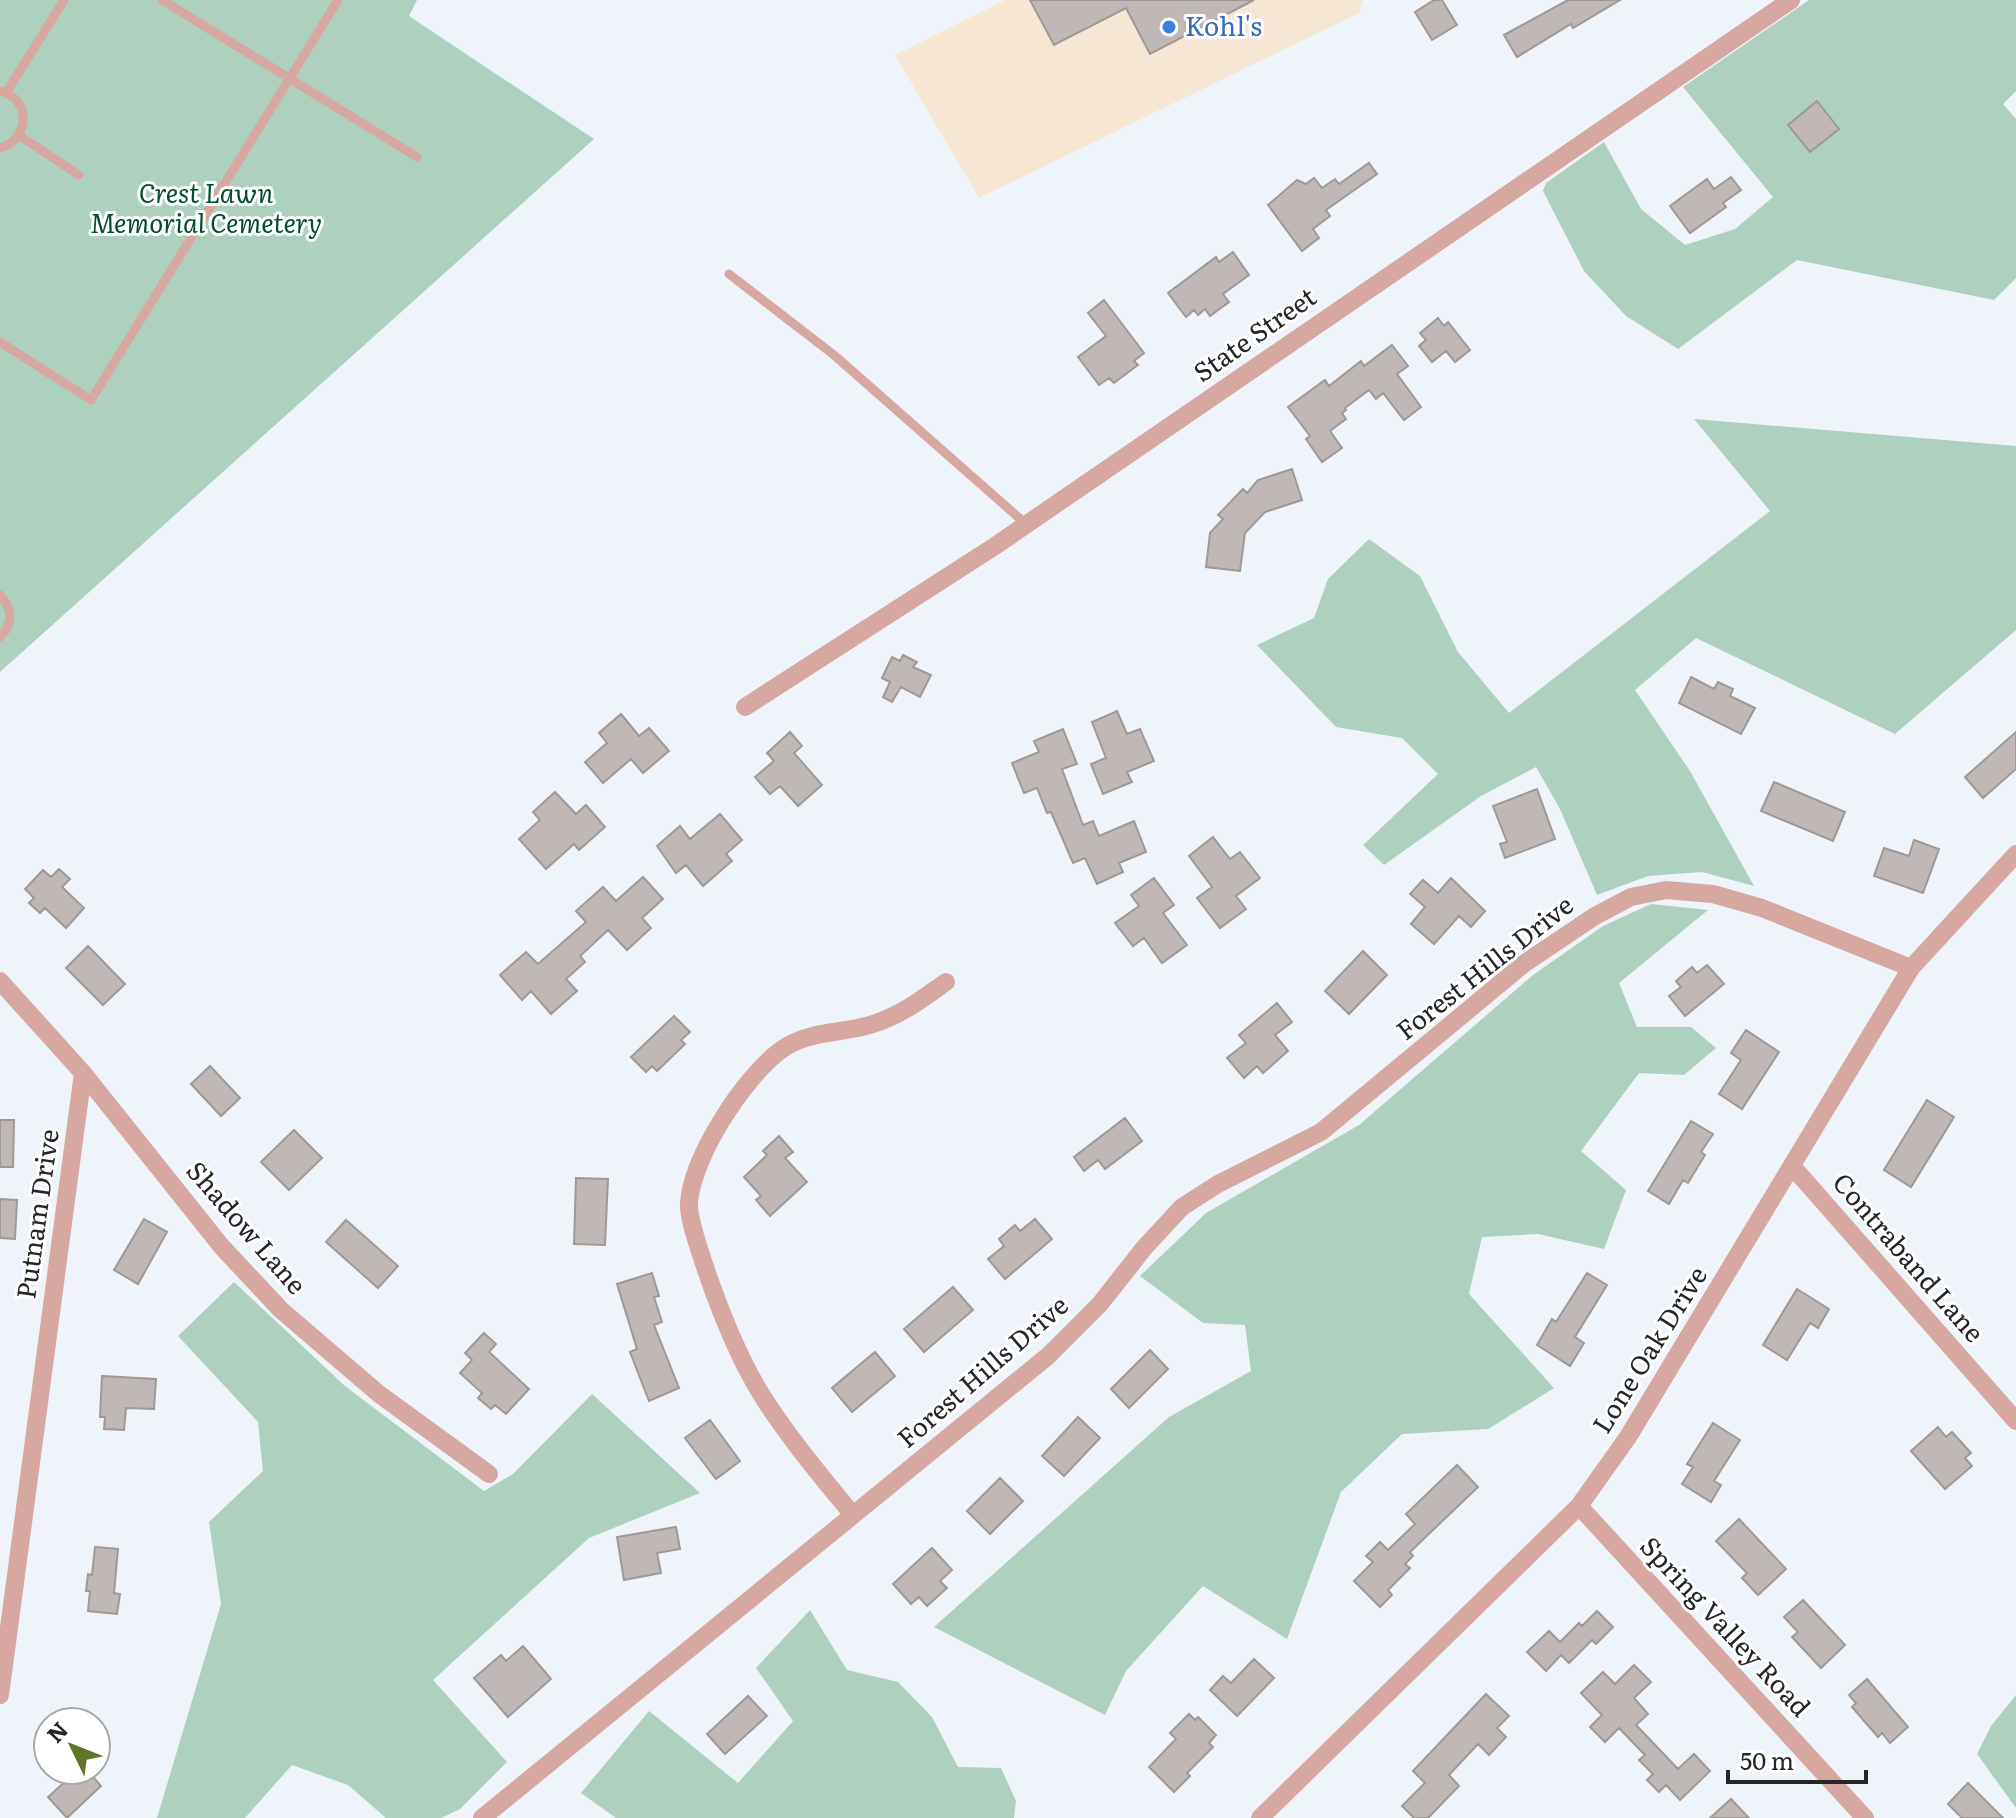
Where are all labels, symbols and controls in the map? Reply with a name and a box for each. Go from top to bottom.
place label: Kohl's [1185,5,1262,44]
marker: Kohl's [1160,18,1178,36]
park label: Crest Lawn Memorial Cemetery [90,172,322,241]
street label: State Street [1184,276,1323,390]
street label: Forest Hills Drive [1387,884,1580,1048]
street label: Putnam Drive [4,1126,67,1301]
street label: Shadow Lane [179,1151,317,1302]
street label: Contraband Lane [1825,1163,1995,1350]
street label: Lone Oak Drive [1581,1258,1715,1440]
street label: Forest Hills Drive [887,1285,1075,1455]
street label: Spring Valley Road [1633,1526,1821,1724]
north arrow [32,1706,112,1786]
text: N [38,1713,75,1749]
scale bar [1728,1734,1866,1784]
text: 50 m [1740,1742,1794,1777]

